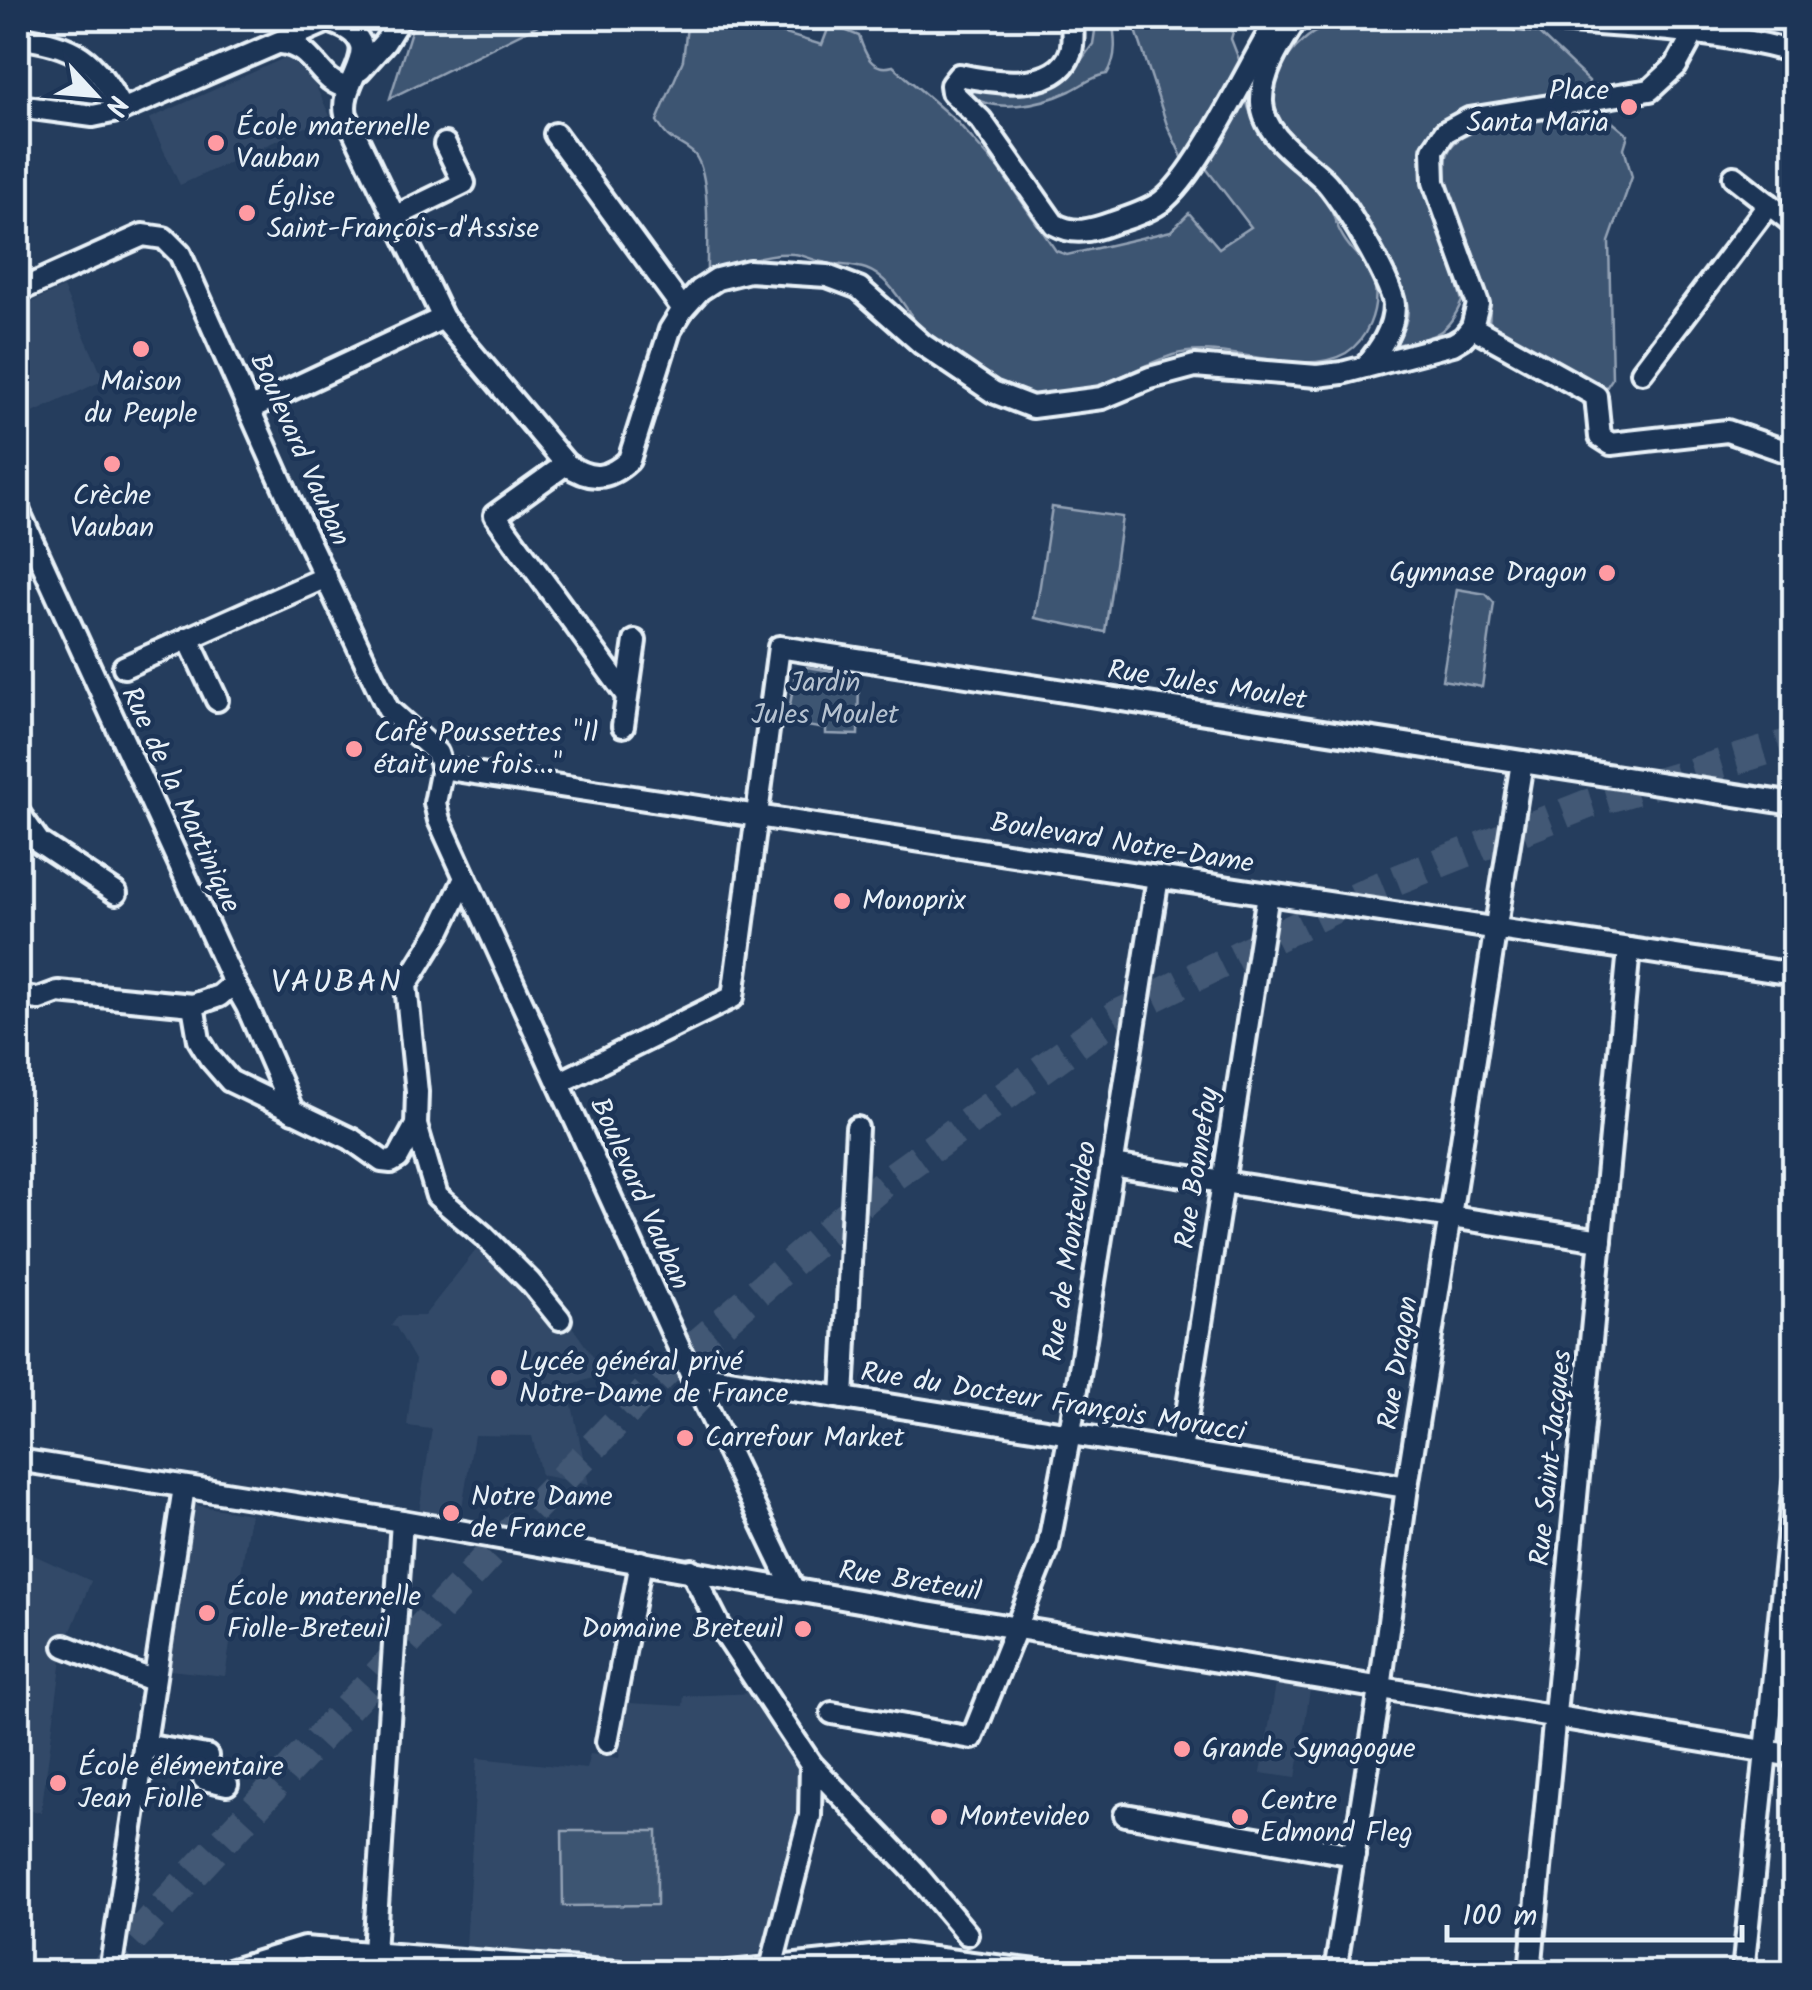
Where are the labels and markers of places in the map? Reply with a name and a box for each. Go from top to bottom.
place label: Place Santa Maria [1467,69,1609,146]
marker: Place Santa Maria [1618,96,1640,118]
place label: École maternelle Vauban [236,105,431,182]
marker: École maternelle Vauban [205,132,227,154]
place label: Église Saint-François-d'Assise [267,175,539,252]
marker: Église Saint-François-d'Assise [236,202,258,224]
marker: Maison du Peuple [130,338,152,360]
place label: Maison du Peuple [85,360,198,437]
marker: Crèche Vauban [101,453,123,475]
place label: Crèche Vauban [70,474,154,551]
place label: Gymnase Dragon [1389,551,1587,596]
marker: Gymnase Dragon [1596,562,1618,584]
place label: Café Poussettes "Il était une fois..." [374,711,598,788]
marker: Café Poussettes "Il était une fois..." [343,738,365,760]
place label: Monoprix [862,879,967,924]
marker: Monoprix [831,890,853,912]
place label: Lycée général privé Notre-Dame de France [519,1340,789,1417]
marker: Lycée général privé Notre-Dame de France [488,1367,510,1389]
place label: Carrefour Market [705,1416,905,1461]
marker: Carrefour Market [674,1427,696,1449]
place label: Notre Dame de France [471,1475,613,1552]
marker: Notre Dame de France [440,1502,462,1524]
place label: École maternelle Fiolle-Breteuil [227,1575,422,1652]
marker: École maternelle Fiolle-Breteuil [196,1602,218,1624]
place label: Domaine Breteuil [581,1607,783,1652]
marker: Domaine Breteuil [792,1618,814,1640]
place label: Grande Synagogue [1202,1727,1416,1772]
marker: Grande Synagogue [1171,1738,1193,1760]
place label: École élémentaire Jean Fiolle [78,1745,284,1822]
marker: École élémentaire Jean Fiolle [47,1772,69,1794]
place label: Centre Edmond Fleg [1260,1779,1413,1856]
place label: Montevideo [959,1795,1090,1840]
marker: Montevideo [928,1806,950,1828]
marker: Centre Edmond Fleg [1229,1806,1251,1828]

